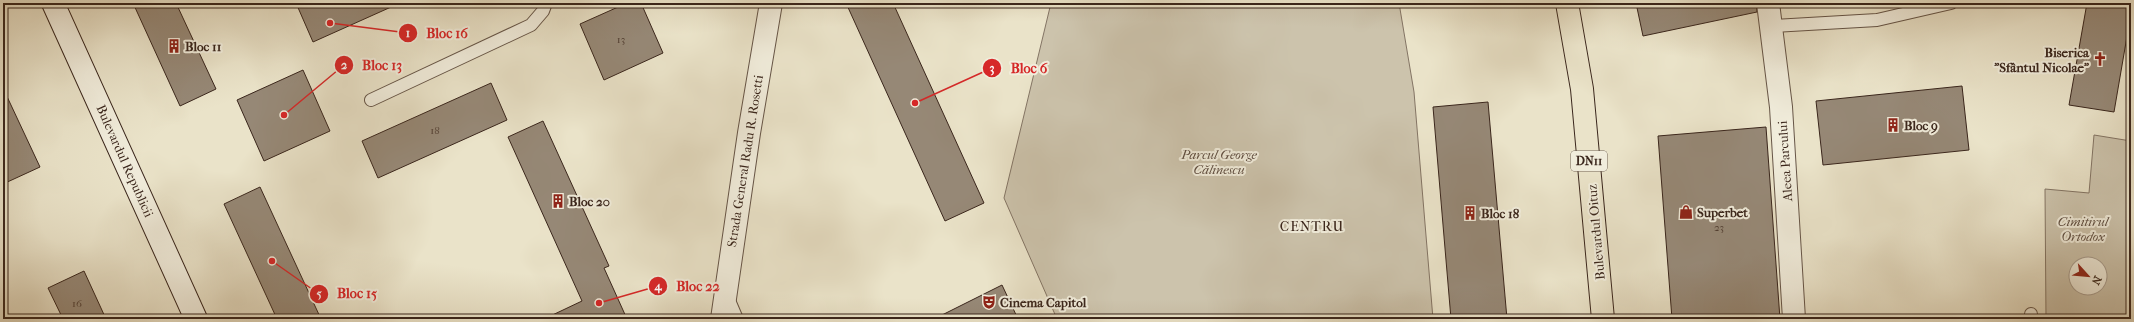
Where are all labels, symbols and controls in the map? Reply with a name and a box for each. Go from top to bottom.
callout: Bloc 16 [398,20,475,46]
text: Bloc 16 [426,25,468,42]
text: 1 [406,26,410,40]
house number: 13 [617,33,625,46]
building icon: Bloc 11 [166,38,182,54]
place label: Bloc 11 [185,39,222,54]
place label: Biserica "Sfântul Nicolae" [1993,45,2090,75]
church icon: Biserica "Sfântul Nicolae" [2092,51,2108,67]
callout: Bloc 13 [334,52,410,78]
callout: Bloc 6 [982,55,1055,81]
text: Bloc 13 [362,57,402,74]
text: 2 [341,58,348,72]
text: Bloc 6 [1011,60,1048,77]
text: 3 [990,61,995,76]
street label: Strada General Radu R. Rosetti [724,74,766,248]
street label: Bulevardul Republicii [93,102,157,220]
building icon: Bloc 9 [1885,117,1901,133]
place label: Bloc 9 [1904,118,1938,134]
street label: Aleea Parcului [1775,120,1795,203]
house number: 18 [430,124,440,137]
park label: Parcul George Călinescu [1180,147,1257,177]
road number: DN11 [1571,151,1607,171]
street label: Bulevardul Oituz [1584,183,1608,280]
building icon: Bloc 20 [550,193,566,209]
place label: Bloc 20 [569,194,610,209]
shop icon: Superbet [1678,204,1694,220]
building icon: Bloc 18 [1462,205,1478,221]
place label: Superbet [1697,205,1748,221]
place label: Bloc 18 [1481,206,1520,221]
park label: Cimitirul Ortodox [2058,214,2110,244]
district label: CENTRU [1280,218,1344,235]
house number: 23 [1714,221,1724,234]
north arrow [2068,256,2108,296]
callout: Bloc 22 [648,273,728,299]
text: N [2088,274,2104,288]
text: Bloc 22 [676,278,720,295]
text: 4 [653,279,662,294]
callout: Bloc 15 [309,281,386,307]
text: Bloc 15 [337,285,377,302]
text: 5 [316,287,322,301]
theatre icon: Cinema Capitol [981,294,997,310]
place label: Cinema Capitol [1000,295,1087,311]
house number: 16 [72,297,82,310]

